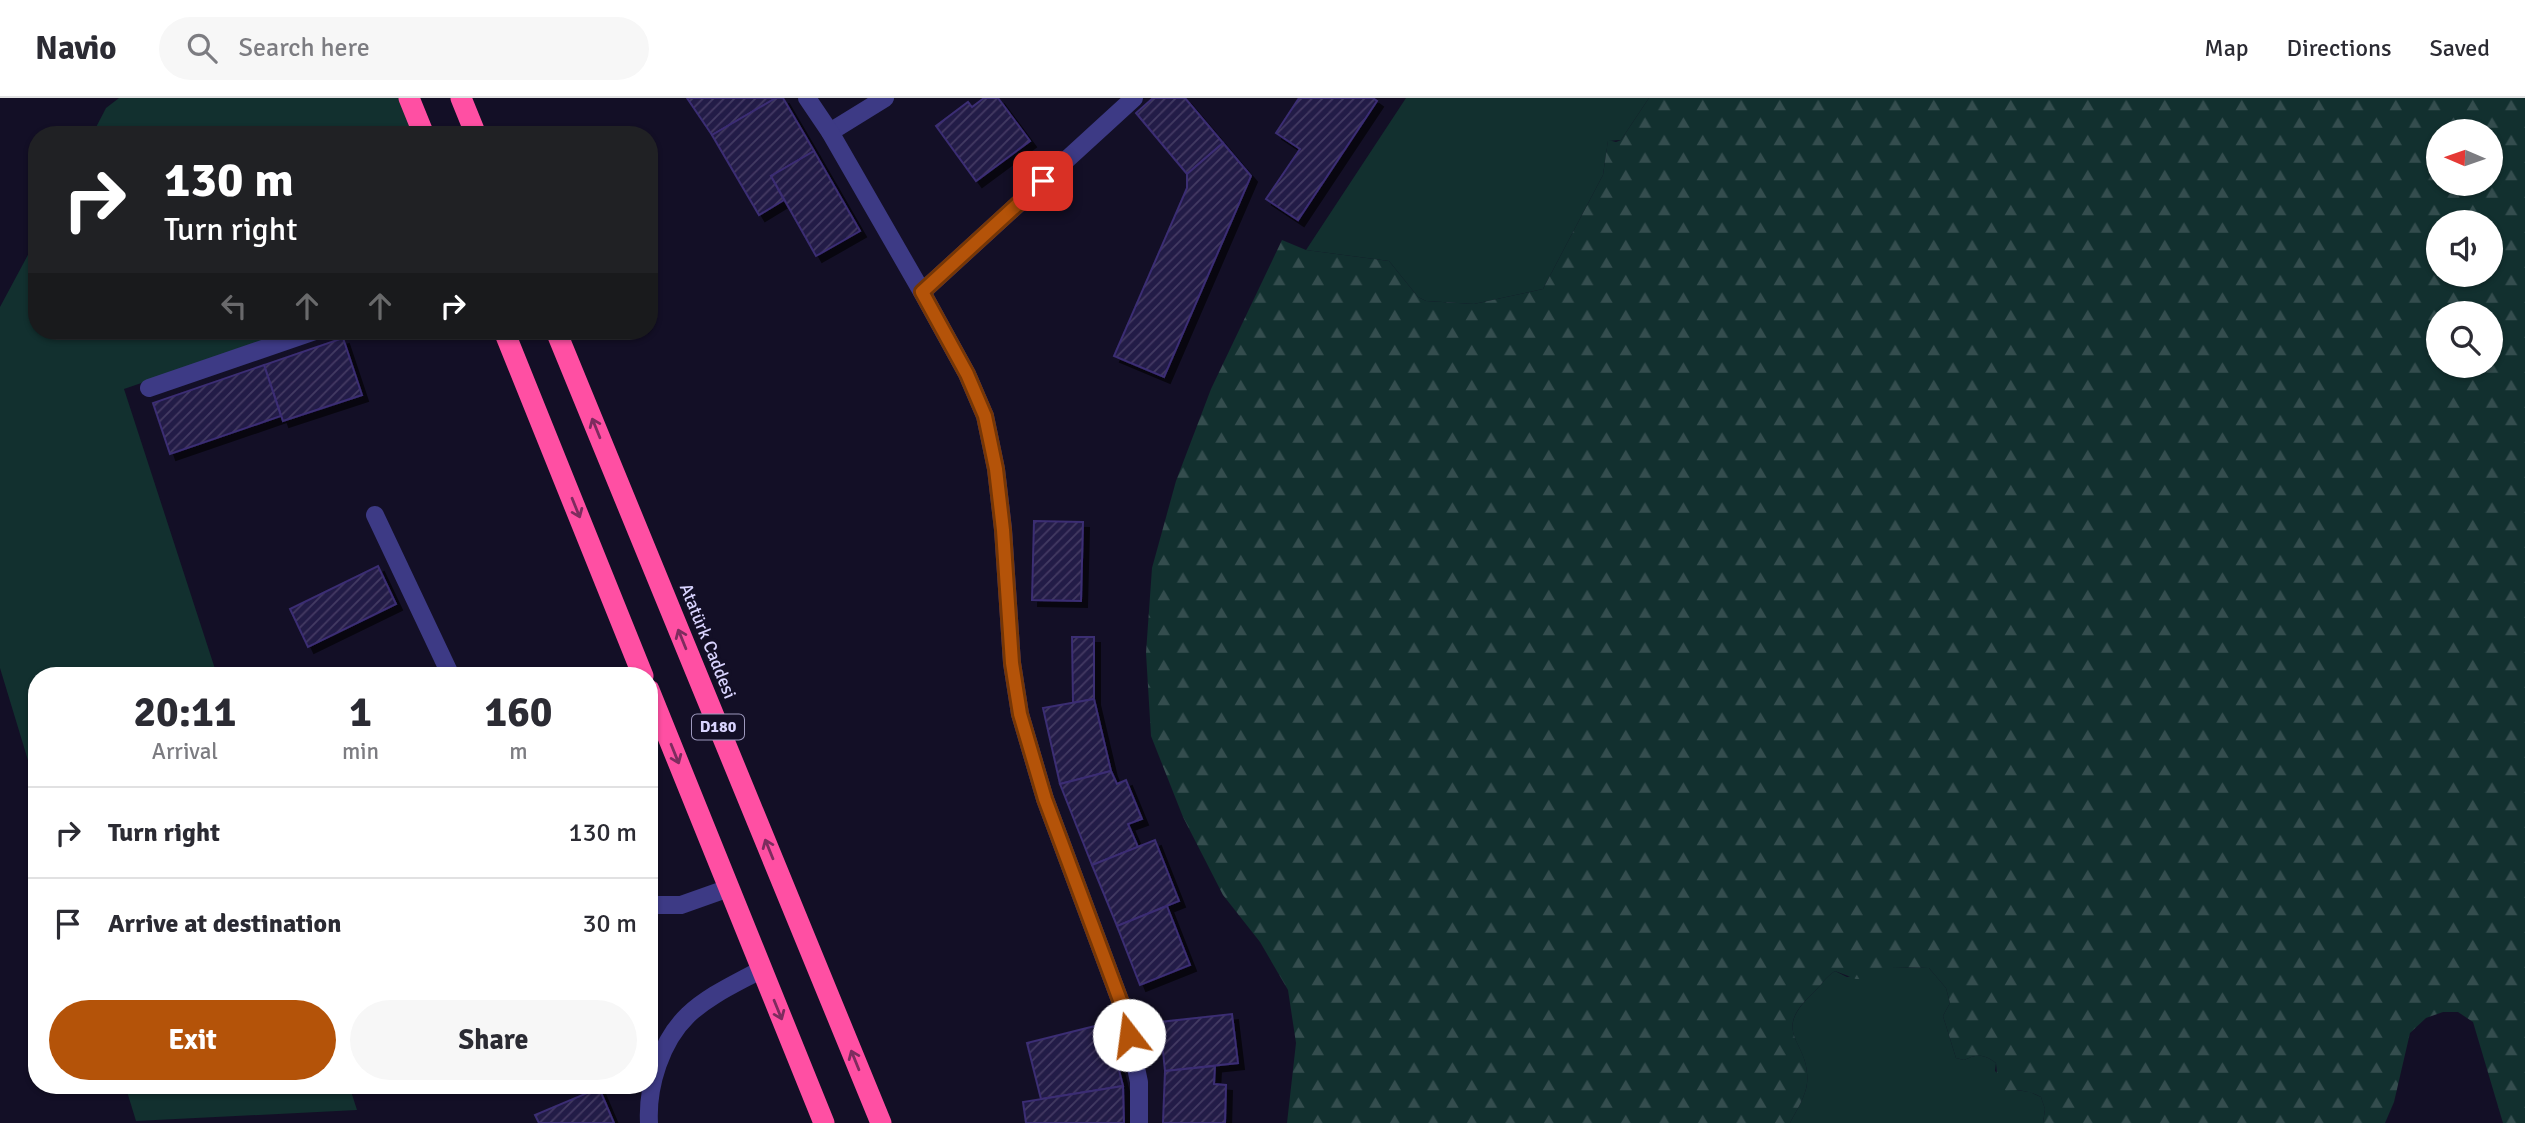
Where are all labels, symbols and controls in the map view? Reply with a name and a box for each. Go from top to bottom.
search box [159,17,649,80]
text: Navio [35,28,117,69]
icon: search [183,29,221,67]
text: Search here [239,32,370,64]
text: Map [2204,33,2249,63]
text: Directions [2287,33,2392,63]
text: Saved [2430,33,2490,63]
north arrow [2426,119,2502,196]
map controls [2426,119,2503,378]
text: 130 m [164,150,294,210]
pin [1013,151,1073,211]
icon: right [49,154,140,245]
icon: arrive [1024,162,1062,200]
text: Turn right [164,210,297,249]
button: sound [2426,210,2503,287]
icon: left [215,287,253,325]
icon: ahead [288,287,326,325]
icon: ahead [361,287,399,325]
icon: right [434,287,472,325]
button: search [2426,301,2503,378]
one-way arrow [589,418,602,439]
one-way arrow [570,496,583,518]
street label: Atatürk Caddesi [675,580,741,702]
one-way arrow [675,628,688,650]
text: 20:11 [133,687,237,738]
text: 1 [349,687,372,738]
text: 160 [484,687,553,738]
road number: D180 [692,714,744,740]
text: Arrival [152,737,218,766]
text: min [342,737,379,766]
text: m [509,737,528,766]
one-way arrow [669,742,682,764]
icon: right [49,814,87,852]
text: Turn right [108,817,220,849]
text: 130 m [568,817,637,849]
one-way arrow [761,839,774,861]
icon: arrive [49,905,87,943]
text: Arrive at destination [108,908,341,940]
text: 30 m [582,908,637,940]
position arrow [1092,998,1166,1072]
one-way arrow [773,999,786,1020]
button: Exit [49,1000,336,1080]
button: Share [350,1000,637,1080]
one-way arrow [847,1049,860,1071]

